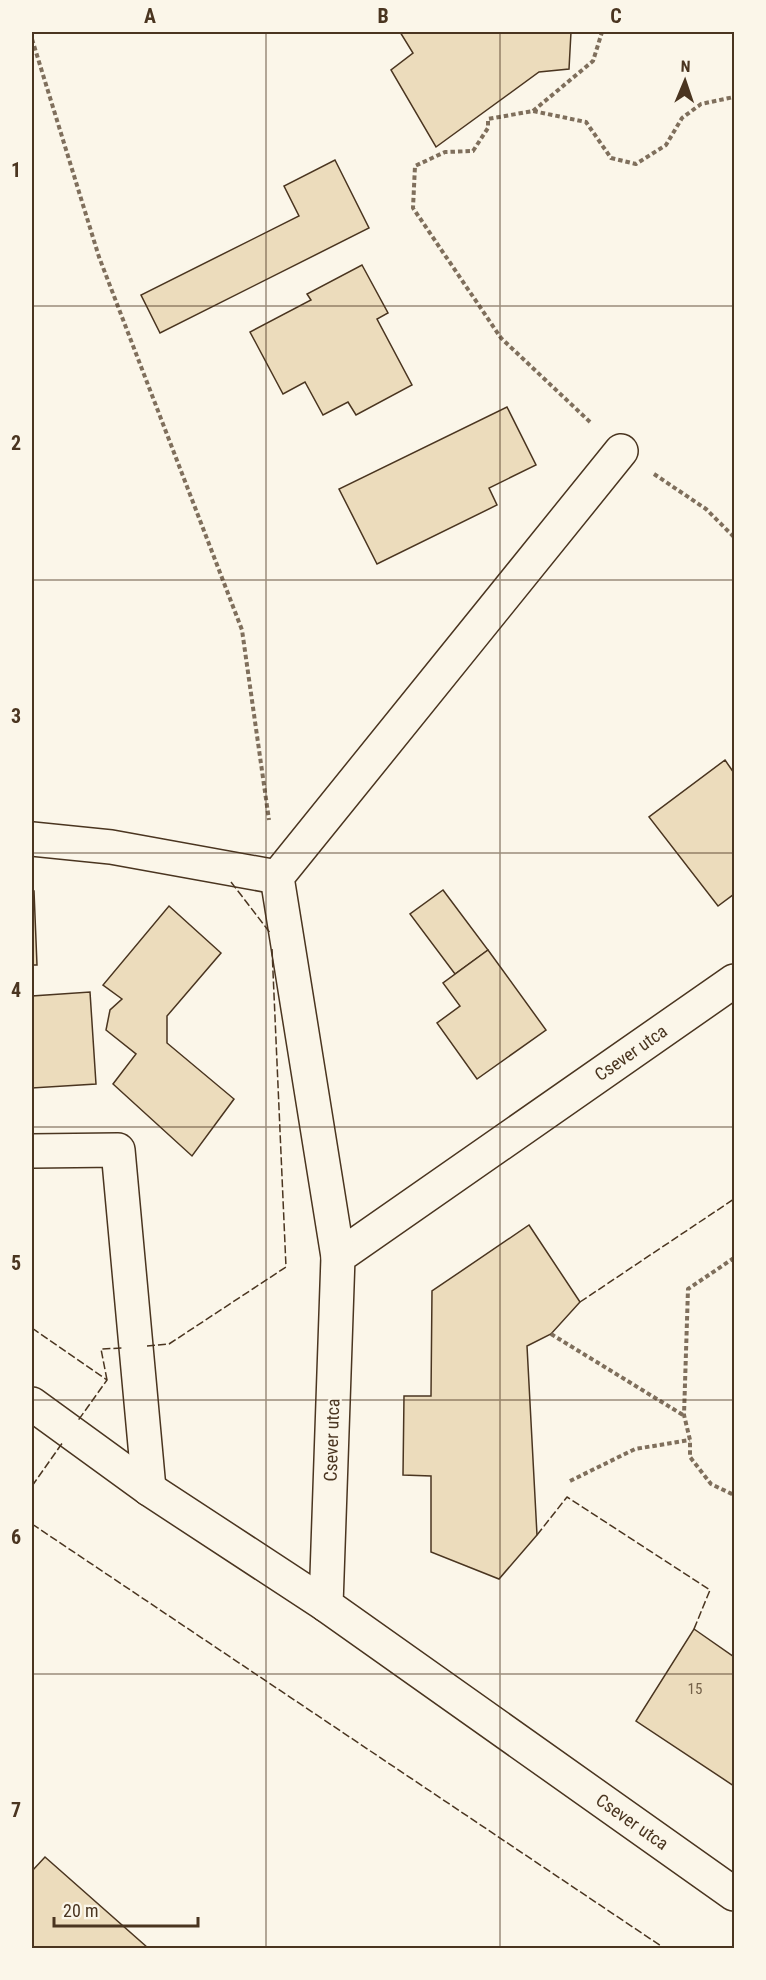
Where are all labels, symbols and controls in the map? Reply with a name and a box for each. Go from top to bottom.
text: A [144,4,156,28]
text: B [377,4,389,28]
text: C [610,4,622,28]
north arrow [655,51,715,111]
text: N [680,57,691,76]
text: 1 [11,158,21,182]
text: 2 [11,431,21,455]
text: 3 [11,704,21,728]
text: 4 [11,978,21,1002]
street label: Csever utca [591,1020,671,1085]
text: 5 [11,1251,21,1275]
street label: Csever utca [320,1398,343,1482]
text: 6 [11,1525,21,1549]
house number: 15 [688,1680,702,1698]
street label: Csever utca [592,1789,672,1854]
text: 7 [11,1798,21,1822]
scale bar [54,1890,198,1928]
text: 20 m [63,1900,98,1921]

